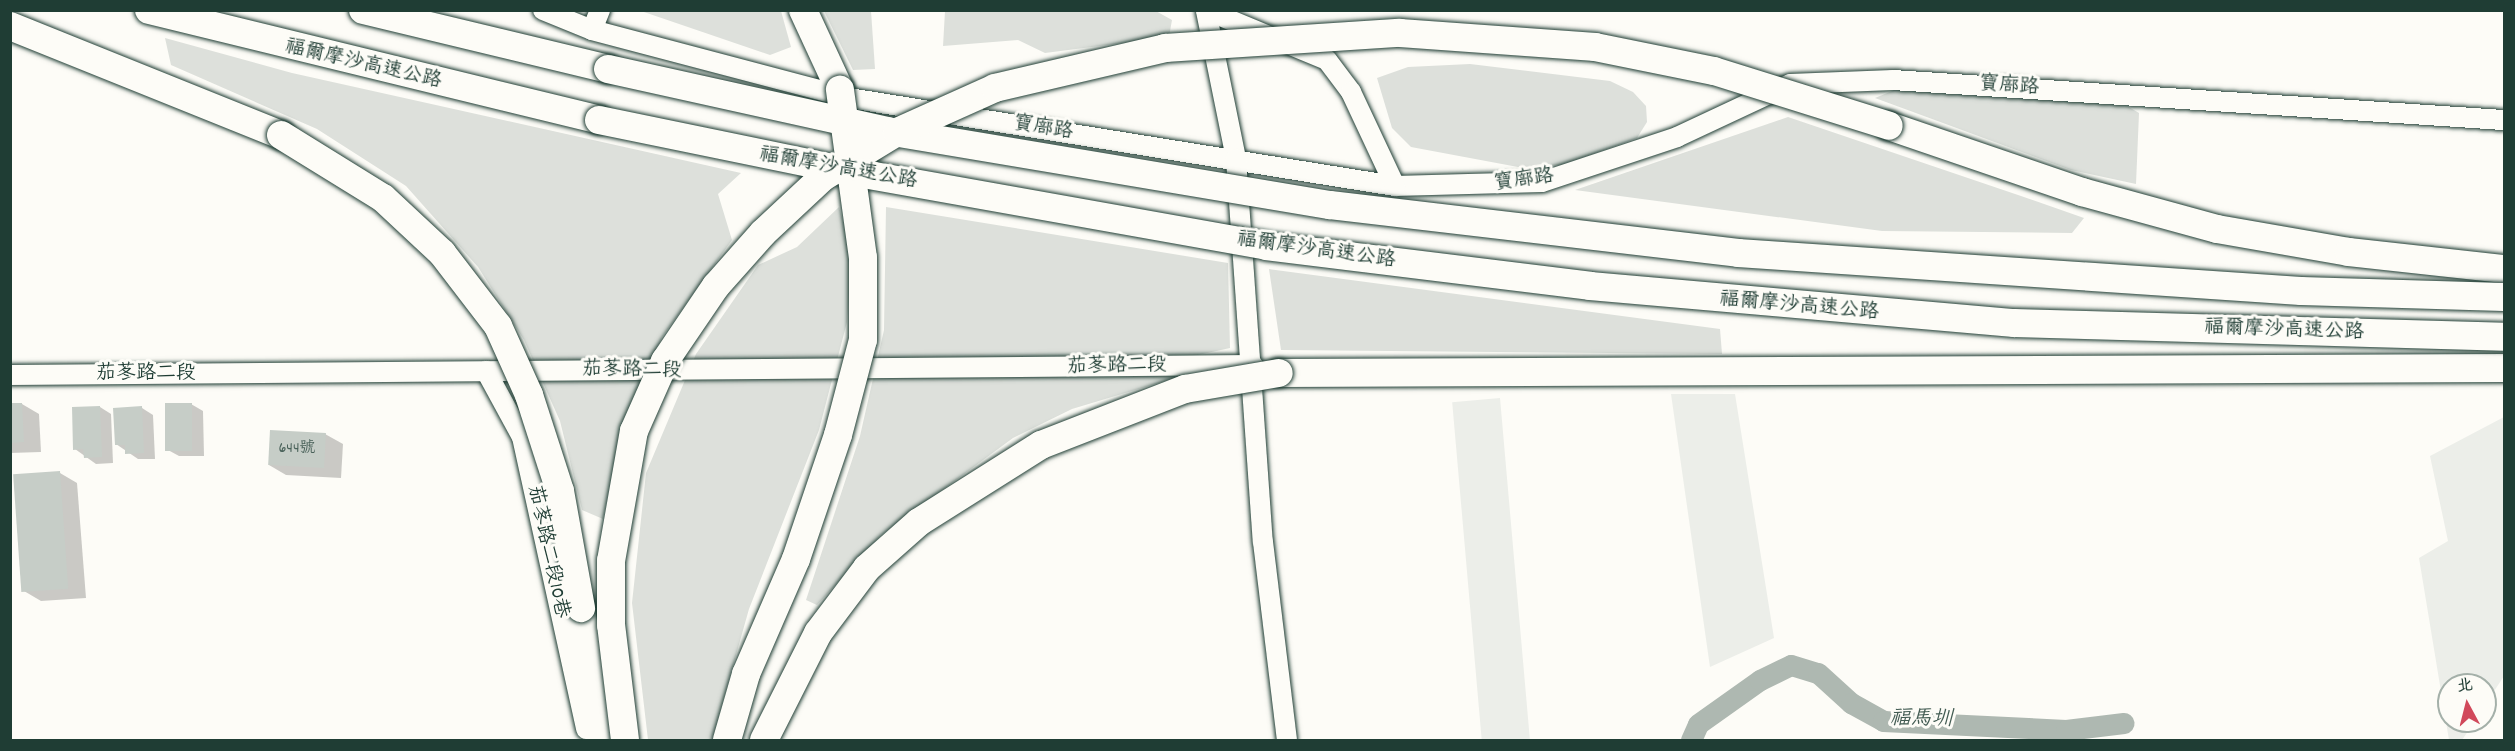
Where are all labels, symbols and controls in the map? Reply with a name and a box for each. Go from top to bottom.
street label: 福爾摩沙高速公路 [282,35,444,95]
street label: 寶廍路 [1978,73,2040,101]
street label: 寶廍路 [1011,112,1075,146]
street label: 福爾摩沙高速公路 [757,143,919,195]
street label: 寶廍路 [1493,165,1555,197]
street label: 福爾摩沙高速公路 [1235,228,1397,274]
street label: 福爾摩沙高速公路 [1718,288,1880,326]
street label: 福爾摩沙高速公路 [2204,316,2364,346]
street label: 茄苳路二段 [1067,354,1167,380]
street label: 茄苳路二段 [582,358,682,384]
street label: 茄苳路二段 [96,362,196,386]
house number: 644號 [278,439,316,459]
street label: 茄苳路二段10巷 [521,483,573,621]
north arrow [2437,673,2497,733]
text: 北 [2456,674,2474,699]
water label: 福馬圳 [1889,707,1953,733]

